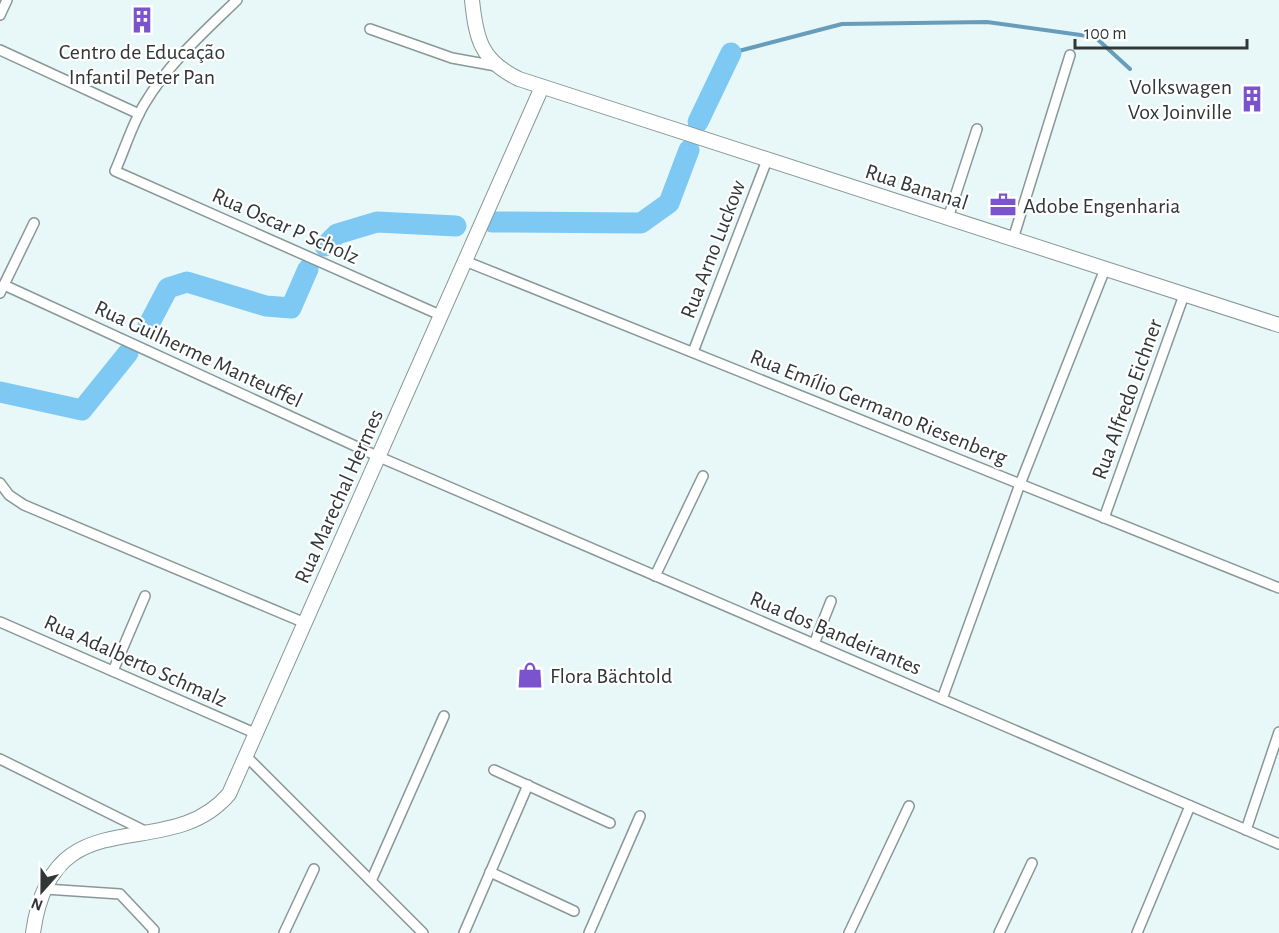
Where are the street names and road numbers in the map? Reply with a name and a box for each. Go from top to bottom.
street label: Rua Bananal [863,160,971,214]
street label: Rua Arno Luckow [677,177,749,321]
street label: Rua Oscar P Scholz [209,184,362,268]
street label: Rua Guilherme Manteuffel [91,296,306,412]
street label: Rua Alfredo Eichner [1088,316,1166,482]
street label: Rua Emílio Germano Riesenberg [747,345,1011,469]
street label: Rua Marechal Hermes [291,406,387,587]
street label: Rua dos Bandeirantes [747,587,925,679]
street label: Rua Adalberto Schmalz [41,611,230,711]

